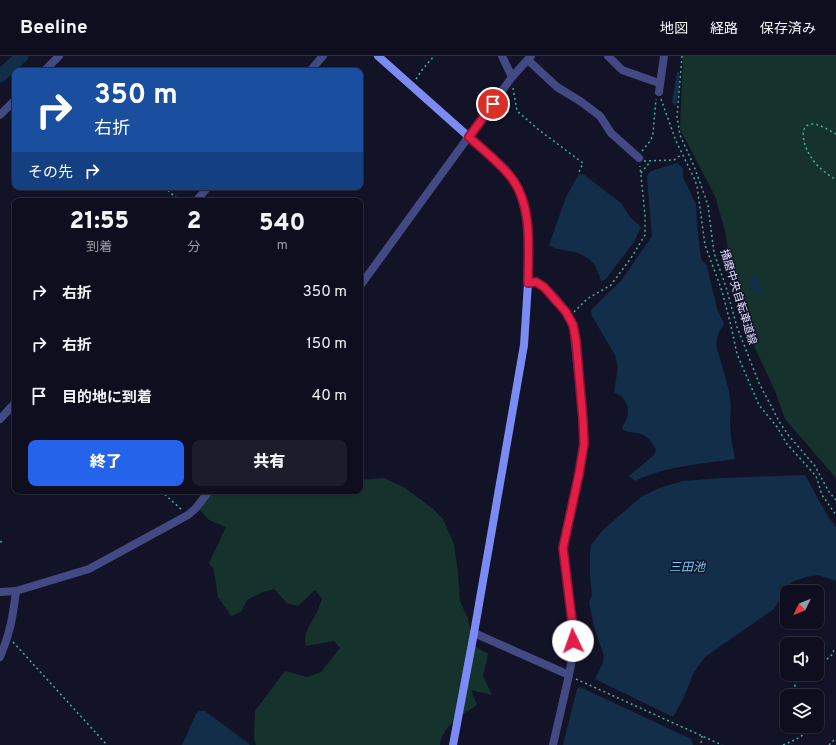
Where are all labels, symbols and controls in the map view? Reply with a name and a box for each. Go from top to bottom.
text: Beeline [20,16,88,40]
text: 地図 [660,21,688,38]
text: 経路 [710,21,738,38]
text: 保存済み [760,21,816,38]
text: 350 m [94,78,178,114]
icon: right [28,84,80,136]
pin [476,87,510,121]
icon: arrive [482,93,504,115]
text: 右折 [94,118,130,141]
icon: right [81,160,103,182]
text: その先 [28,164,73,183]
text: 21:55 [70,207,129,237]
text: 2 [187,207,201,237]
text: 540 [259,209,305,239]
text: m [277,238,288,254]
text: 到着 [86,240,112,256]
text: 分 [188,240,201,256]
street label: 播磨中央自転車道線 [717,248,759,346]
icon: right [28,281,50,303]
text: 350 m [303,283,347,302]
text: 右折 [62,285,92,304]
icon: right [28,333,50,355]
text: 150 m [306,335,347,354]
text: 右折 [62,337,92,356]
icon: arrive [28,385,50,407]
text: 40 m [312,387,347,406]
text: 目的地に到着 [62,389,152,408]
button: 終了 [28,440,184,486]
button: 共有 [192,440,347,486]
water label: 三田池 [669,560,706,576]
north arrow [780,585,824,629]
map controls [780,585,824,733]
position arrow [552,620,594,662]
button: sound [780,637,824,681]
button: layers [780,689,824,733]

